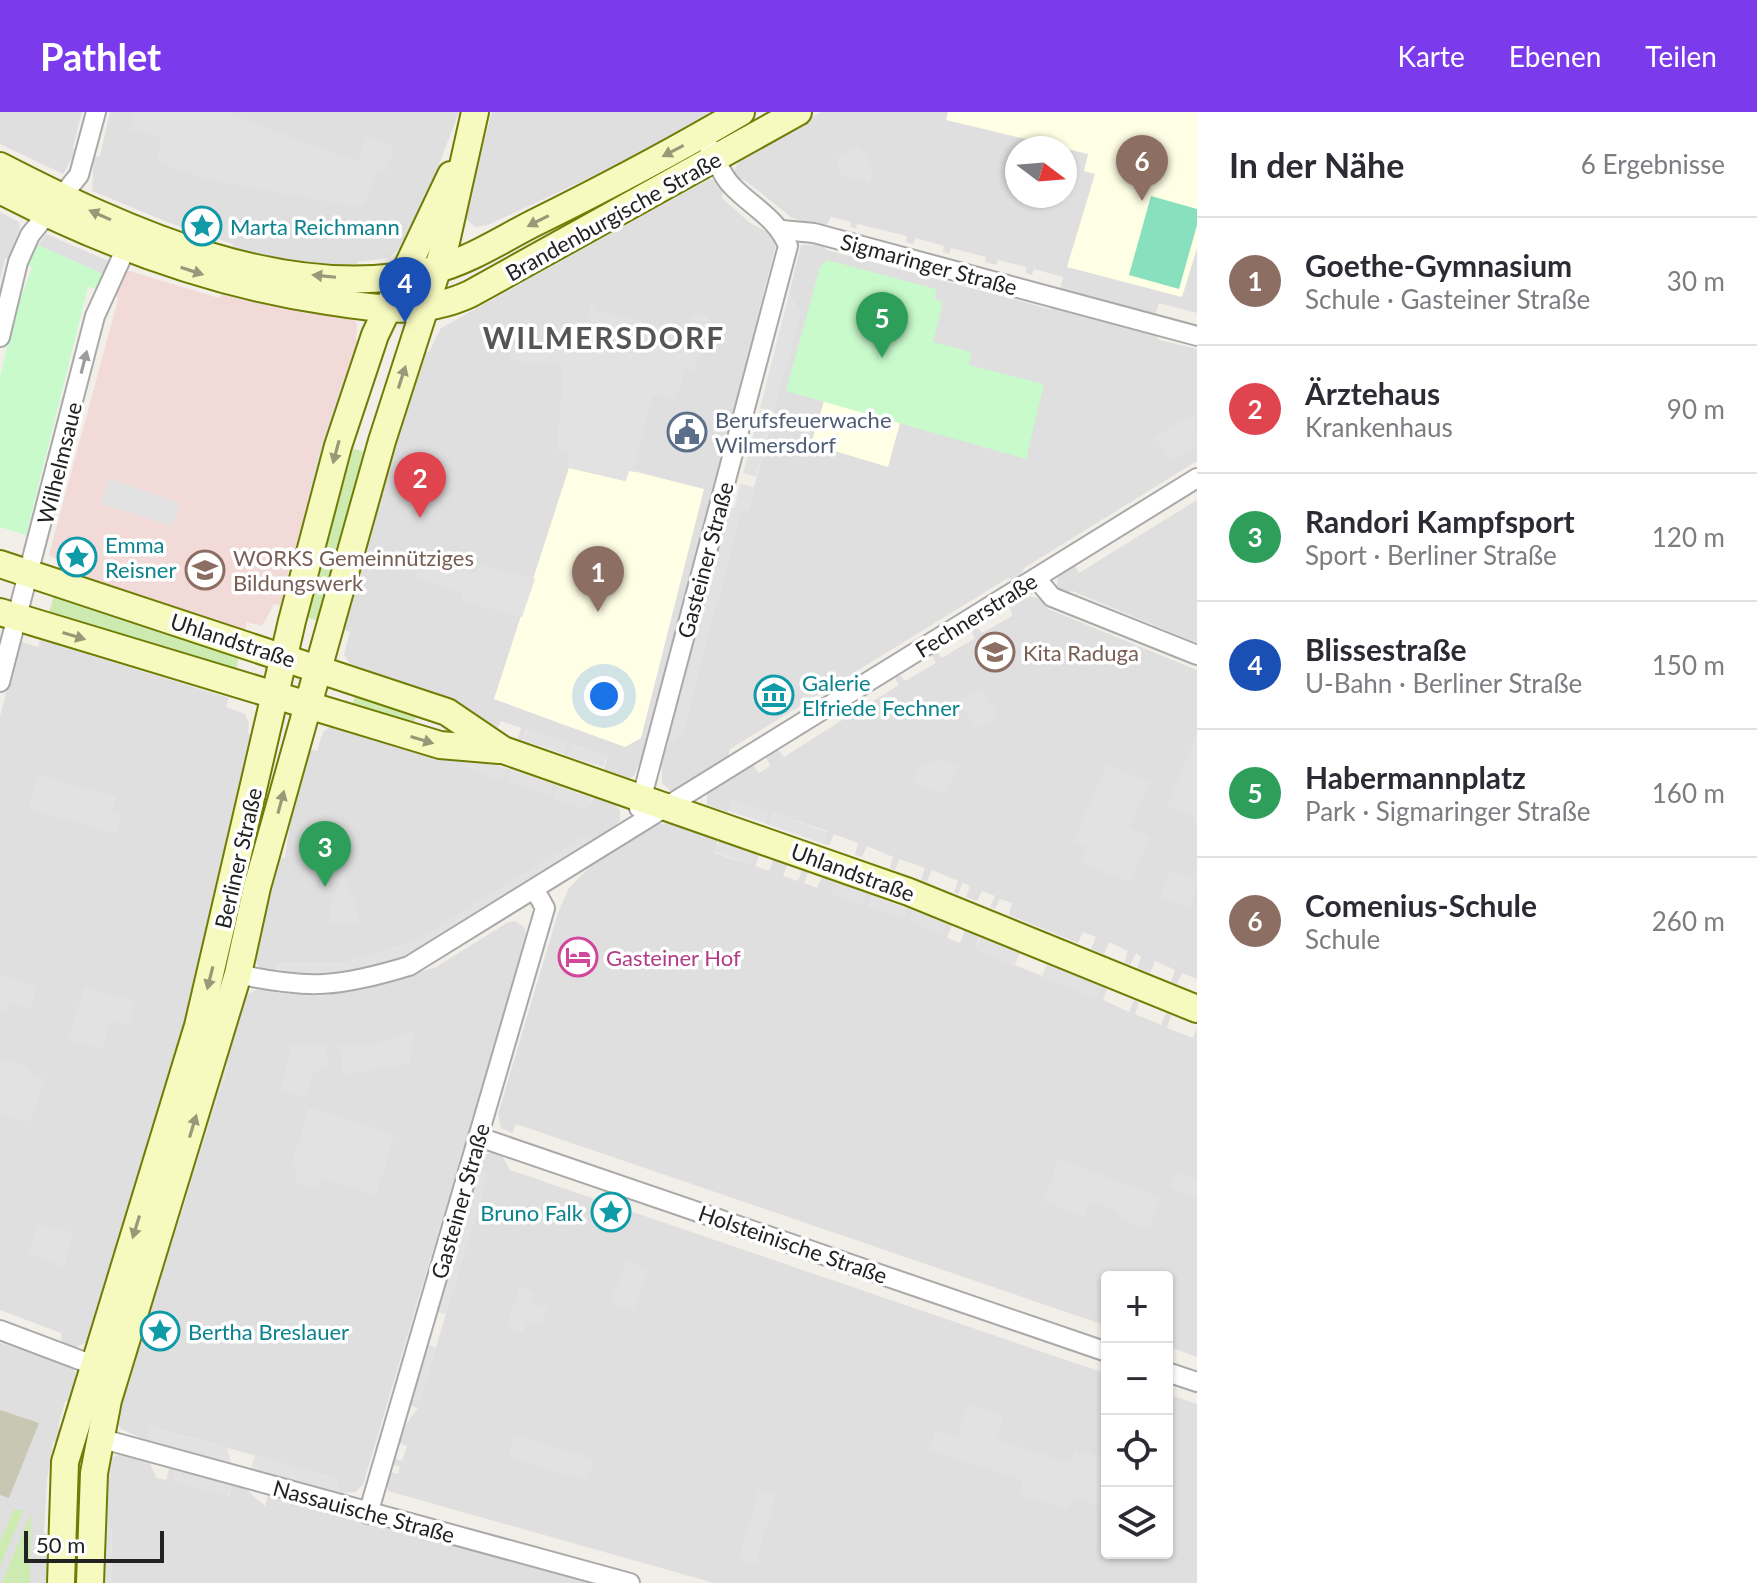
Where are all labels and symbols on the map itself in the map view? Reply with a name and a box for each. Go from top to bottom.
pin: 6 [1116,135,1168,201]
north arrow [1005,136,1077,208]
one-way arrow [661,144,684,157]
street label: Brandenburgische Straße [500,145,726,287]
place icon: Marta Reichmann [181,205,223,247]
one-way arrow [88,208,111,221]
place label: Marta Reichmann [230,213,400,240]
one-way arrow [527,214,550,228]
street label: Sigmaringer Straße [838,227,1020,301]
pin: 4 [379,257,431,323]
one-way arrow [180,265,204,278]
one-way arrow [311,270,336,283]
pin: 5 [856,292,908,358]
district label: WILMERSDORF [483,319,725,355]
one-way arrow [78,350,90,375]
one-way arrow [396,364,408,388]
street label: Wilhelmsaue [31,399,87,527]
place label: Berufsfeuerwache Wilmersdorf [715,406,892,458]
public building icon: Berufsfeuerwache Wilmersdorf [666,411,708,453]
one-way arrow [330,440,342,465]
pin: 2 [394,452,446,518]
street label: Gasteiner Straße [671,479,739,641]
place label: Emma Reisner [105,531,176,583]
place icon: Emma Reisner [56,536,98,578]
place label: WORKS Gemeinnütziges Bildungswerk [233,544,474,596]
pin: 1 [572,546,624,612]
school or university icon: WORKS Gemeinnütziges Bildungswerk [184,549,226,591]
street label: Fechnerstraße [910,567,1042,663]
street label: Uhlandstraße [167,607,299,673]
one-way arrow [63,630,87,642]
school or university icon: Kita Raduga [974,631,1016,673]
place label: Kita Raduga [1023,639,1139,666]
place label: Galerie Elfriede Fechner [802,669,960,721]
museum icon: Galerie Elfriede Fechner [753,674,795,716]
your location [584,676,624,716]
one-way arrow [411,734,435,746]
street label: Berliner Straße [209,785,267,931]
one-way arrow [275,790,288,814]
pin: 3 [299,821,351,887]
street label: Uhlandstraße [788,837,918,907]
hotel icon: Gasteiner Hof [557,936,599,978]
place label: Gasteiner Hof [606,944,741,971]
one-way arrow [203,965,216,990]
one-way arrow [187,1113,200,1137]
street label: Gasteiner Straße [425,1120,495,1282]
place icon: Bruno Falk [590,1191,632,1233]
place label: Bruno Falk [480,1199,584,1226]
street label: Holsteinische Straße [695,1199,891,1289]
one-way arrow [129,1215,142,1239]
place icon: Bertha Breslauer [139,1310,181,1352]
place label: Bertha Breslauer [188,1318,349,1345]
street label: Nassauische Straße [270,1474,458,1548]
scale bar [24,1527,164,1563]

